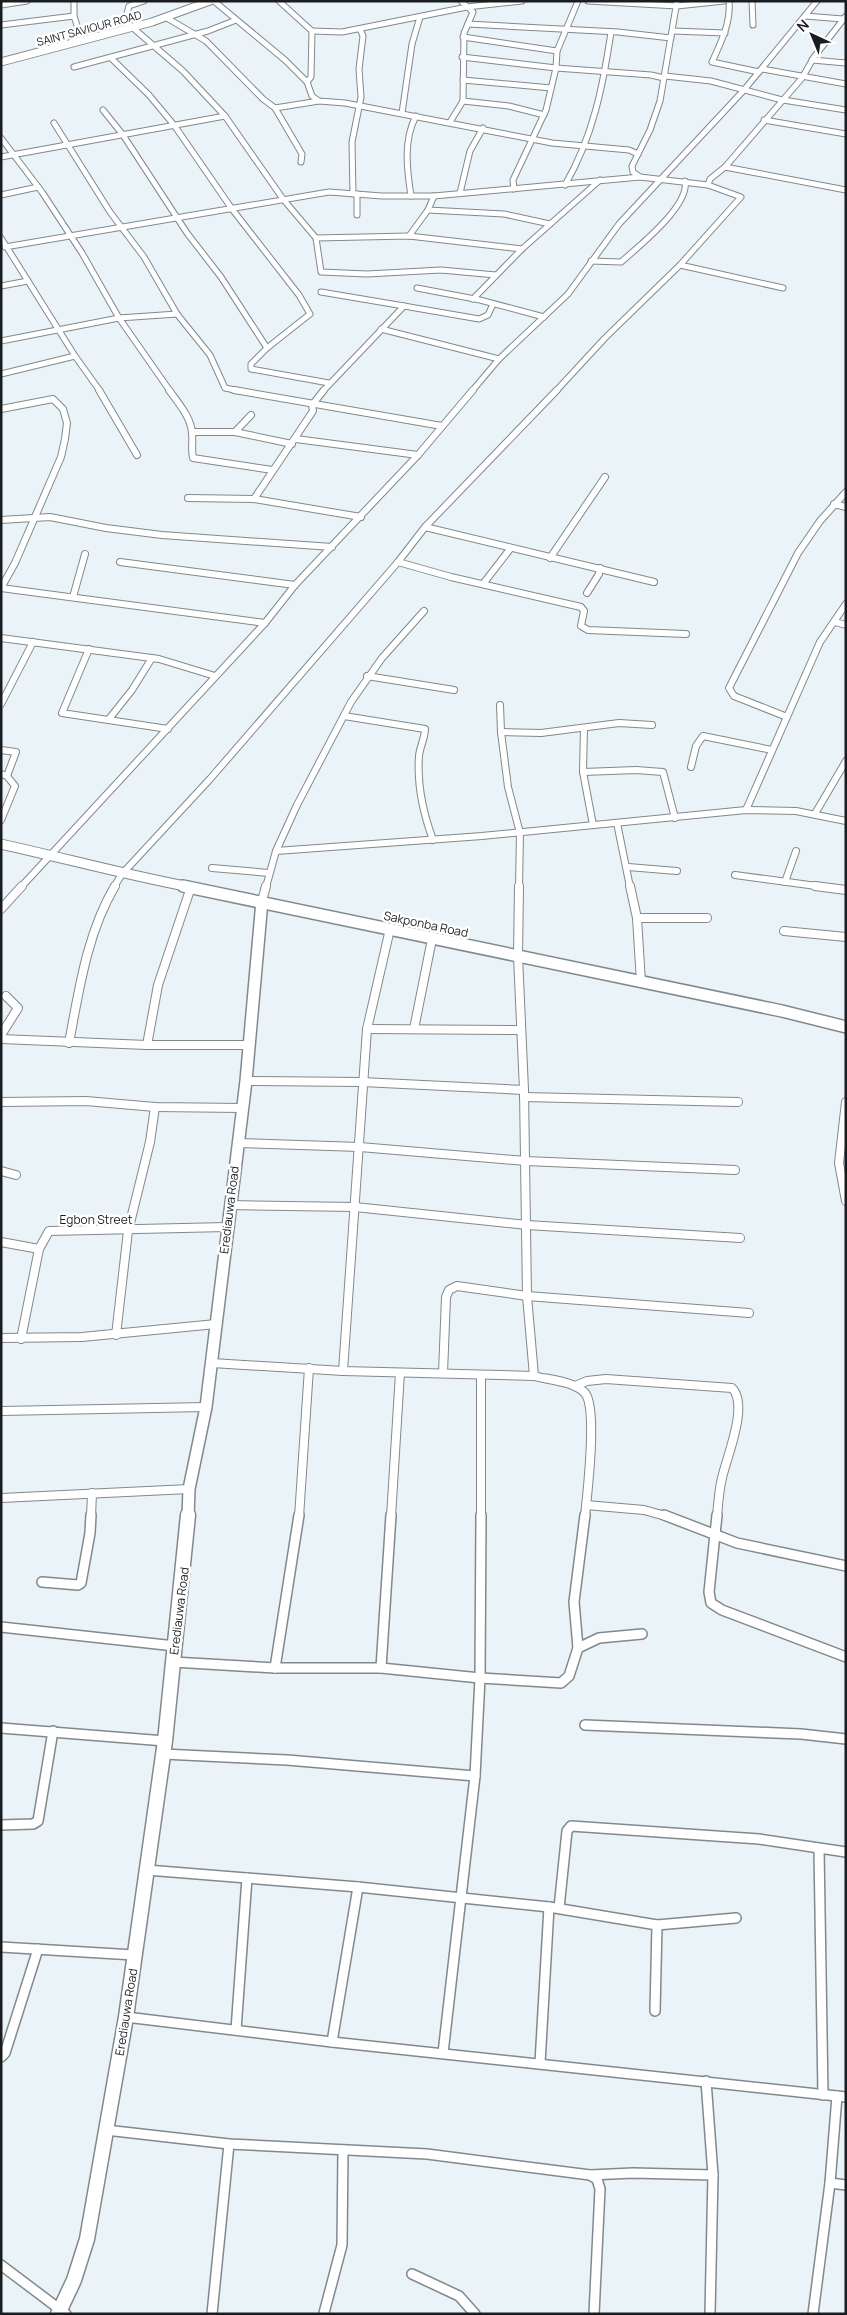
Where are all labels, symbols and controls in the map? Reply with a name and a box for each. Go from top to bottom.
street label: SAINT SAVIOUR ROAD [35,7,143,49]
north arrow [787,10,837,60]
text: N [792,15,813,36]
street label: Sakponba Road [382,907,470,941]
street label: Erediauwa Road [215,1165,243,1255]
street label: Egbon Street [60,1211,133,1228]
street label: Erediauwa Road [165,1566,193,1656]
street label: Erediauwa Road [111,1967,141,2057]

